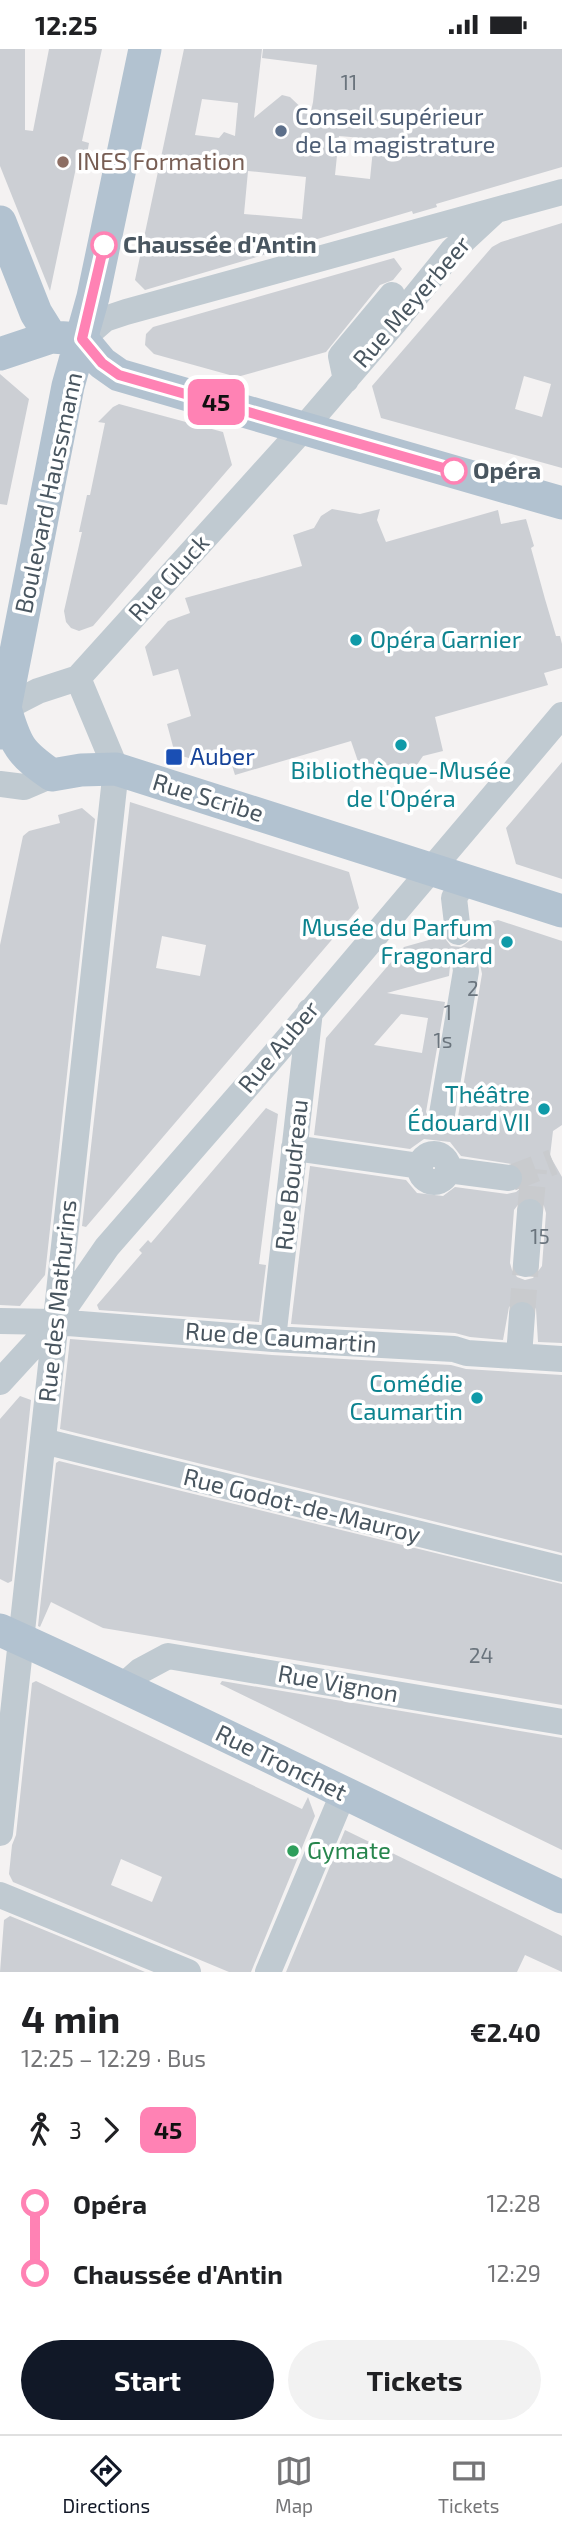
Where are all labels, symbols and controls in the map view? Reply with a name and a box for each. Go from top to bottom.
text: 12:25 [35,9,97,40]
house number: 11 [341,69,357,94]
place label: Conseil supérieur de la magistrature [295,101,495,158]
marker: Conseil supérieur de la magistrature [273,123,289,139]
place label: INES Formation [77,146,245,175]
marker: INES Formation [55,154,71,170]
place label: Chaussée d'Antin [123,229,317,258]
street label: Rue Meyerbeer [346,229,476,373]
marker: Chaussée d'Antin [91,232,117,258]
street label: Boulevard Haussmann [8,369,87,616]
line badge: 45 [184,379,248,425]
text: 45 [202,387,230,416]
place label: Opéra [473,455,541,484]
marker: Opéra [441,458,467,484]
street label: Rue Gluck [121,528,214,626]
place label: Opéra Garnier [370,624,522,653]
marker: Opéra Garnier [348,632,364,648]
marker: Bibliothèque-Musée de l'Opéra [393,737,409,753]
place label: Auber [190,741,255,770]
marker: Auber [164,747,184,767]
place label: Bibliothèque-Musée de l'Opéra [291,755,511,812]
street label: Rue Scribe [150,766,267,827]
place label: Musée du Parfum Fragonard [301,912,493,969]
marker: Musée du Parfum Fragonard [499,934,515,950]
house number: 2 [467,975,479,1000]
street label: Rue Auber [231,994,325,1098]
house number: 1 [444,999,452,1024]
house number: 1s [433,1027,453,1052]
place label: Théâtre Édouard VII [407,1079,530,1136]
street label: Rue Boudreau [268,1098,313,1252]
marker: Théâtre Édouard VII [536,1101,552,1117]
street label: Rue des Mathurins [31,1198,82,1404]
house number: 15 [530,1223,550,1248]
street label: Rue de Caumartin [184,1315,378,1358]
place label: Comédie Caumartin [350,1368,463,1425]
marker: Comédie Caumartin [469,1390,485,1406]
street label: Rue Godot-de-Mauroy [181,1461,424,1548]
house number: 24 [469,1642,493,1667]
street label: Rue Vignon [276,1658,401,1707]
street label: Rue Tronchet [211,1717,352,1806]
place label: Gymate [307,1835,391,1864]
marker: Gymate [285,1843,301,1859]
text: 4 min [21,1995,120,2041]
text: €2.40 [470,2016,541,2047]
text: 12:25 – 12:29 · Bus [21,2044,206,2072]
icon: walk [21,2111,59,2149]
icon: forward [92,2111,130,2149]
text: 45 [154,2115,182,2144]
text: 3 [69,2116,82,2144]
text: Opéra [73,2188,147,2219]
text: 12:28 [487,2189,541,2217]
text: Chaussée d'Antin [73,2258,283,2289]
text: 12:29 [487,2259,541,2287]
button: Start [21,2340,274,2420]
button: Tickets [288,2340,541,2420]
tab: Directions [62,2452,150,2517]
tab: Map [275,2452,313,2517]
tab: Tickets [438,2452,500,2517]

